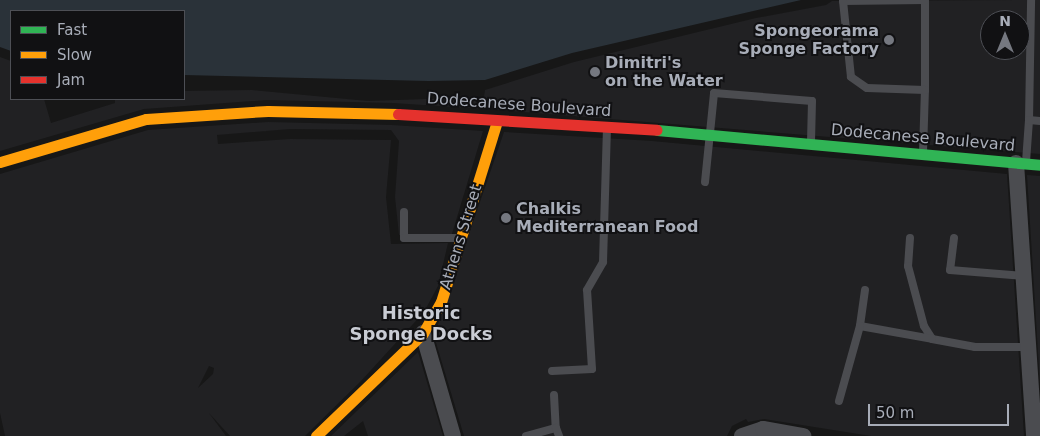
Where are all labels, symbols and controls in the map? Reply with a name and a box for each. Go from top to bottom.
legend [10,10,185,100]
north arrow [980,10,1030,60]
text: N [999,13,1011,29]
text: Fast [57,21,87,39]
place label: Spongeorama Sponge Factory [739,21,879,59]
marker: Spongeorama Sponge Factory [883,34,895,46]
text: Slow [57,46,92,64]
place label: Dimitri's on the Water [605,53,723,91]
marker: Dimitri's on the Water [589,66,601,78]
text: Jam [57,71,85,89]
street label: Dodecanese Boulevard [426,89,612,121]
street label: Dodecanese Boulevard [830,120,1016,156]
street label: Athens Street [436,182,486,292]
place label: Chalkis Mediterranean Food [516,199,699,237]
marker: Chalkis Mediterranean Food [500,212,512,224]
district label: Historic Sponge Docks [349,303,493,346]
scale bar [870,394,1011,426]
text: 50 m [876,404,914,422]

